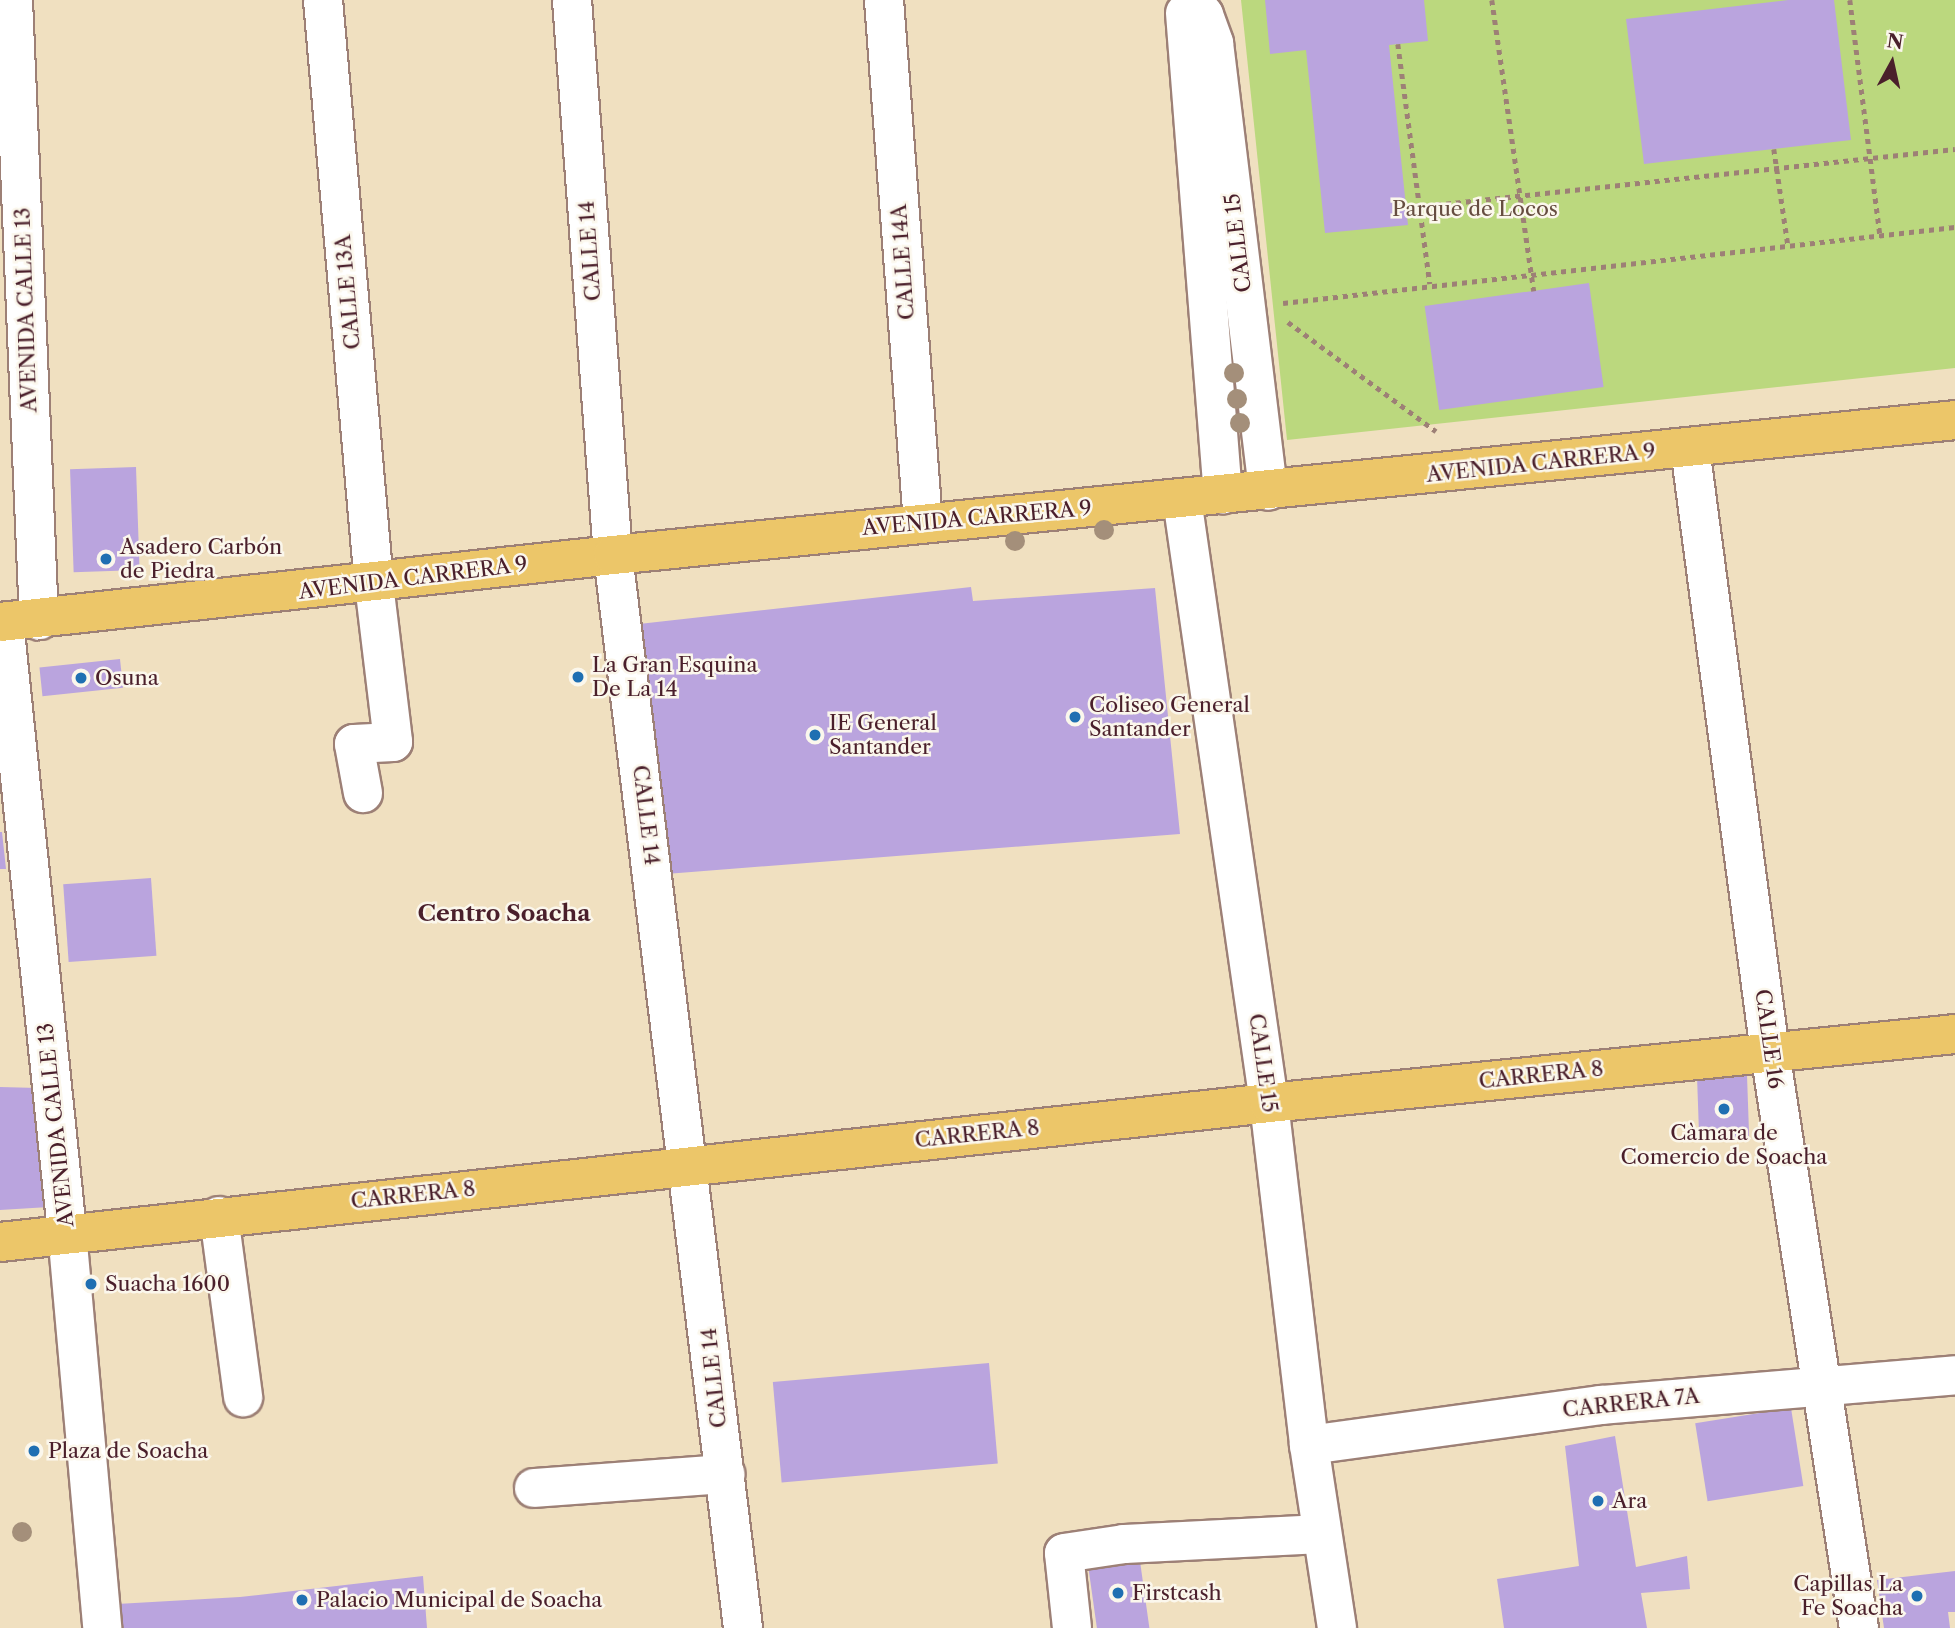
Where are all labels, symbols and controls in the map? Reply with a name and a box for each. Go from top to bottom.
north arrow [1857,28,1927,98]
text: N [1885,29,1905,54]
street label: CALLE 15 [1219,192,1257,294]
park label: Parque de Locos [1392,196,1558,222]
street label: CALLE 14 [574,200,606,302]
street label: CALLE 14A [886,203,920,321]
street label: AVENIDA CALLE 13 [10,207,42,413]
street label: CALLE 13A [330,233,366,351]
street label: AVENIDA CARRERA 9 [1424,438,1658,488]
street label: AVENIDA CARRERA 9 [860,495,1094,541]
place label: Asadero Carbón de Piedra [120,534,282,584]
marker: Asadero Carbón de Piedra [98,551,114,567]
street label: AVENIDA CARRERA 9 [296,551,530,605]
place label: La Gran Esquina De La 14 [592,652,758,702]
place label: Osuna [95,665,159,691]
marker: La Gran Esquina De La 14 [570,669,586,685]
marker: Osuna [73,670,89,686]
place label: Coliseo General Santander [1089,692,1250,742]
marker: Coliseo General Santander [1067,709,1083,725]
place label: IE General Santander [829,710,937,760]
marker: IE General Santander [807,727,823,743]
street label: CALLE 14 [627,764,665,866]
district label: Centro Soacha [418,899,590,927]
street label: CALLE 16 [1750,988,1788,1090]
street label: CALLE 15 [1244,1012,1282,1114]
street label: AVENIDA CALLE 13 [33,1021,79,1229]
street label: CARRERA 8 [1477,1056,1605,1094]
marker: Càmara de Comercio de Soacha [1716,1101,1732,1117]
street label: CARRERA 8 [913,1115,1041,1153]
place label: Càmara de Comercio de Soacha [1621,1120,1827,1170]
street label: CARRERA 8 [349,1176,477,1214]
place label: Suacha 1600 [105,1271,230,1297]
marker: Suacha 1600 [83,1276,99,1292]
street label: CALLE 14 [696,1327,732,1429]
street label: CARRERA 7A [1561,1383,1701,1423]
place label: Plaza de Soacha [48,1438,209,1464]
marker: Plaza de Soacha [26,1443,42,1459]
place label: Ara [1612,1488,1647,1514]
marker: Ara [1590,1493,1606,1509]
place label: Capillas La Fe Soacha [1793,1571,1903,1621]
place label: Firstcash [1132,1580,1222,1606]
marker: Firstcash [1110,1585,1126,1601]
place label: Palacio Municipal de Soacha [316,1587,602,1613]
marker: Capillas La Fe Soacha [1909,1588,1925,1604]
marker: Palacio Municipal de Soacha [294,1592,310,1608]

